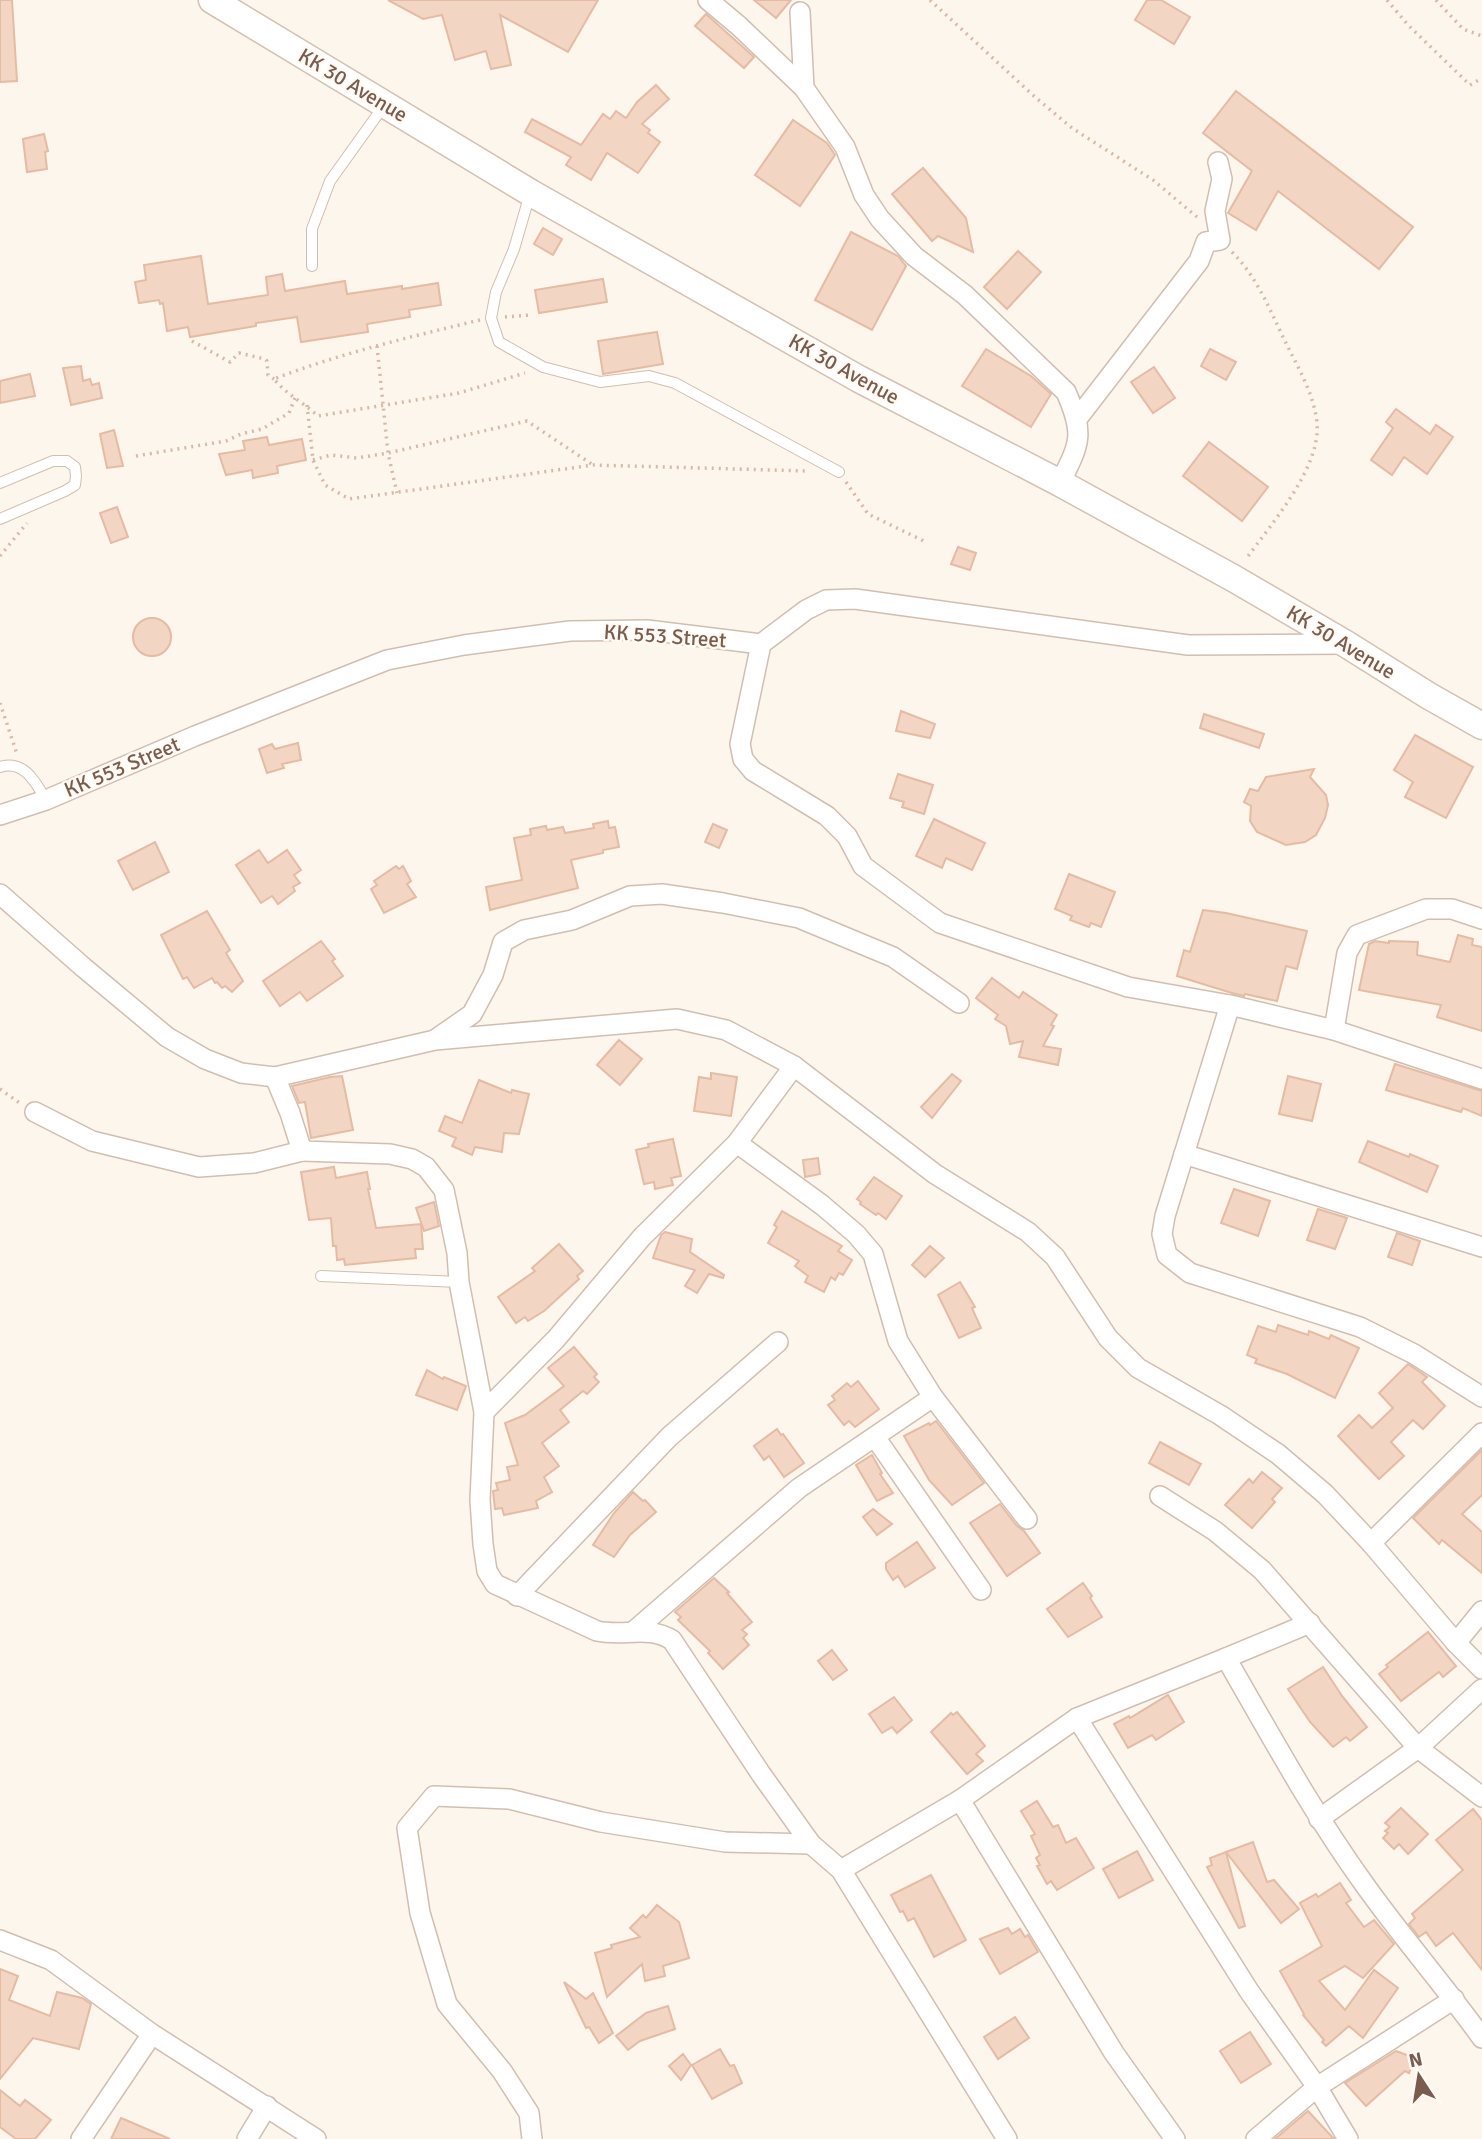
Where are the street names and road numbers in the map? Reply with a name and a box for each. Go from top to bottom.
street label: KK 30 Avenue [294,42,412,128]
street label: KK 30 Avenue [784,328,904,410]
street label: KK 30 Avenue [1282,599,1400,685]
street label: KK 553 Street [603,619,727,653]
street label: KK 553 Street [60,731,184,803]

